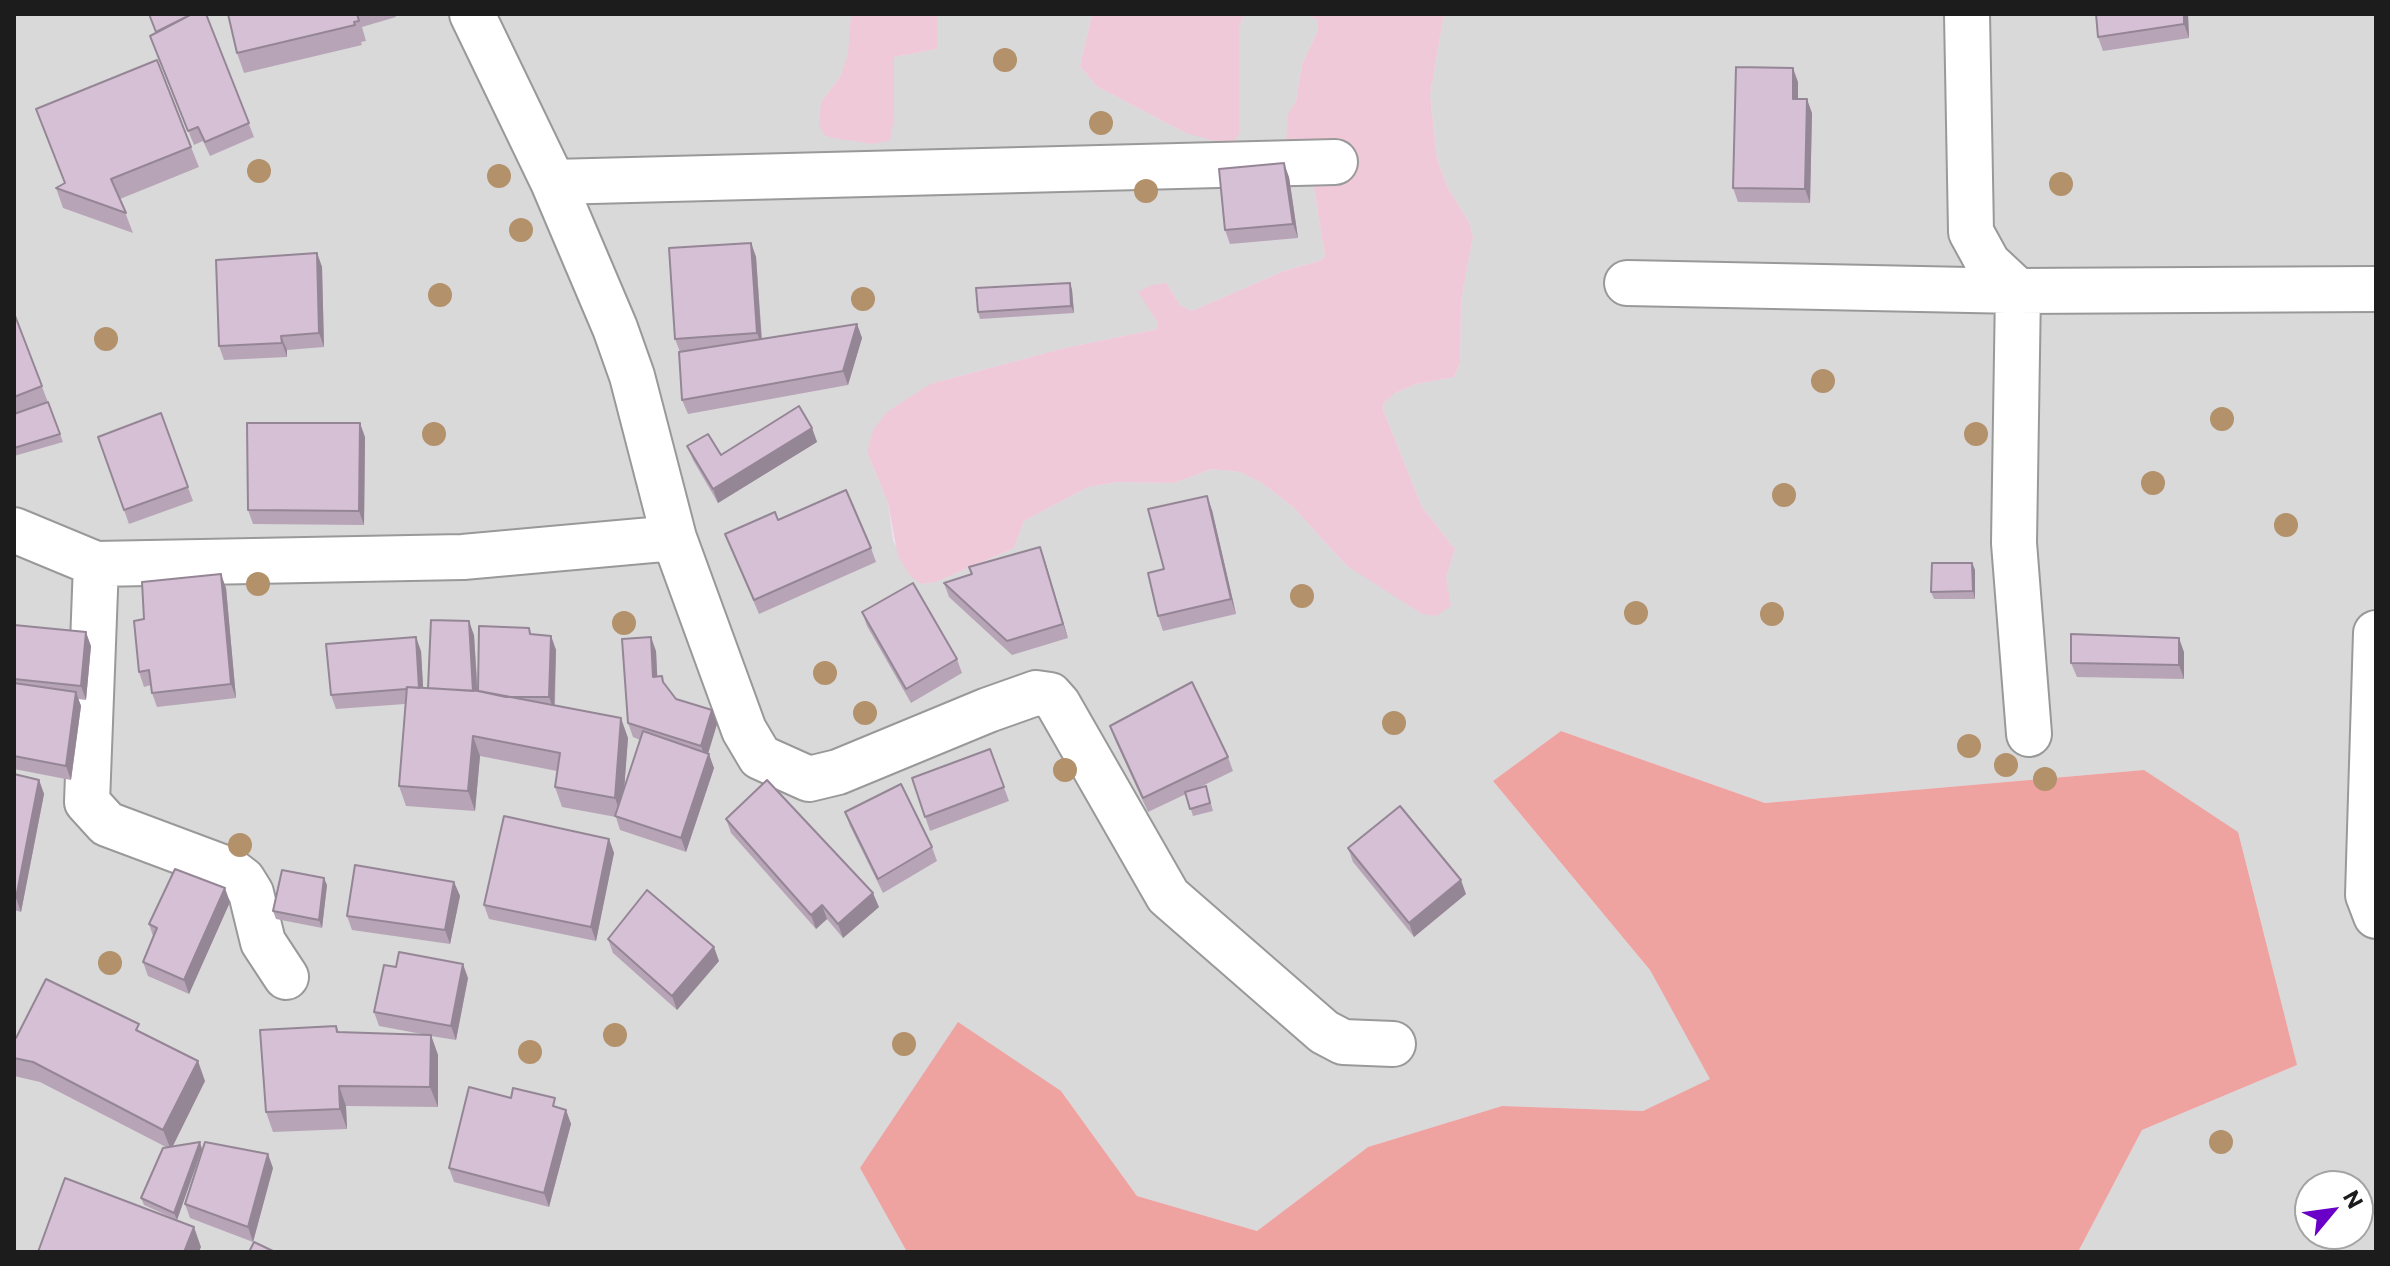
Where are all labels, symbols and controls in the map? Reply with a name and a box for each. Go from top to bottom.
north arrow [2294,1170,2374,1250]
text: N [2338,1185,2369,1213]

